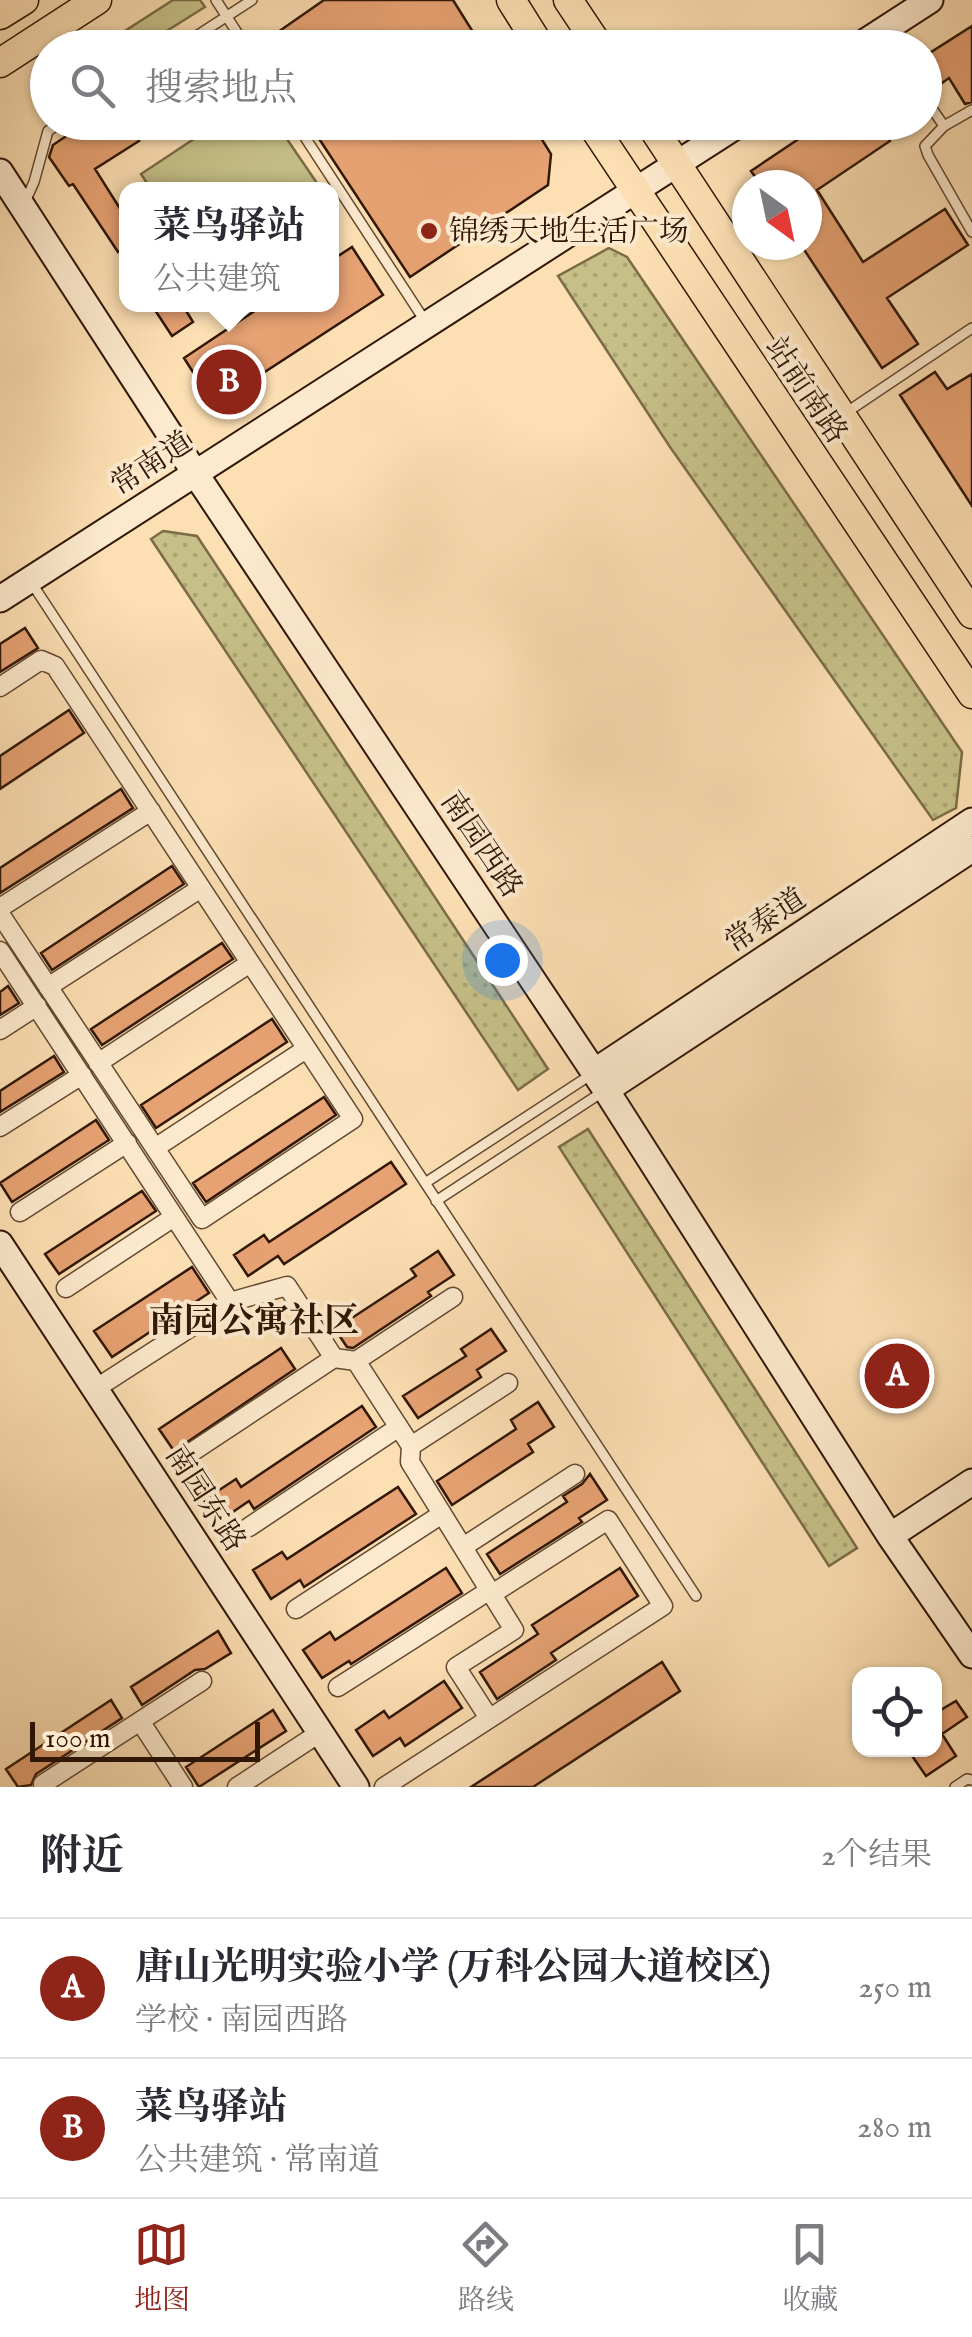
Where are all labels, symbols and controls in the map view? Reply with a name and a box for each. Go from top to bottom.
search box [30,30,942,140]
icon: search [65,58,120,113]
text: 搜索地点 [145,66,297,114]
north arrow [732,170,822,260]
popup [119,182,339,312]
text: 菜鸟驿站 [153,204,305,252]
place label: 锦绣天地生活广场 [449,214,689,252]
marker: 锦绣天地生活广场 [418,220,440,242]
text: 公共建筑 [153,260,281,301]
street label: 站前南路 [756,331,855,451]
pin: B [196,344,262,420]
street label: 常南道 [104,424,200,505]
street label: 南园西路 [431,785,530,905]
street label: 常泰道 [718,881,814,963]
your location [477,935,528,986]
district label: 南园公寓社区 [149,1300,359,1345]
pin: A [864,1338,930,1414]
street label: 南园东路 [156,1438,253,1560]
map controls [852,1667,942,1757]
button: locate [852,1667,942,1757]
scale bar [30,1717,260,1762]
text: 100 m [45,1722,111,1757]
text: 附近 [40,1831,124,1884]
text: 2个结果 [821,1836,932,1877]
text: 唐山光明实验小学 (万科公园大道校区) [135,1945,771,1993]
text: A [62,1968,83,2009]
text: 250 m [858,1968,932,2009]
text: 学校 · 南园西路 [135,2001,348,2042]
text: 菜鸟驿站 [135,2085,287,2133]
text: B [62,2108,83,2149]
text: 280 m [857,2108,932,2149]
text: 公共建筑 · 常南道 [135,2141,380,2182]
tab: 地图 [134,2217,190,2319]
tab: 路线 [458,2217,514,2319]
tab: 收藏 [782,2217,838,2319]

